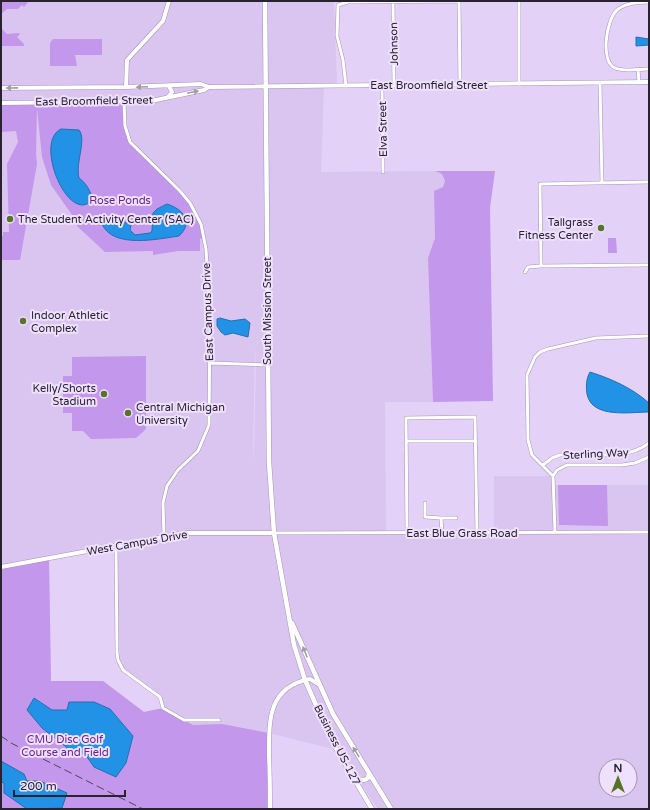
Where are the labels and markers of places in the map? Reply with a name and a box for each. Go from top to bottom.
place label: The Student Activity Center (SAC) [18,213,194,226]
marker: The Student Activity Center (SAC) [5,214,15,224]
place label: Tallgrass Fitness Center [518,216,594,242]
marker: Tallgrass Fitness Center [596,223,606,233]
place label: Indoor Athletic Complex [31,309,109,335]
marker: Indoor Athletic Complex [18,316,28,326]
place label: Kelly/Shorts Stadium [33,382,96,408]
marker: Kelly/Shorts Stadium [99,389,109,399]
place label: Central Michigan University [136,401,225,427]
marker: Central Michigan University [123,408,133,418]

